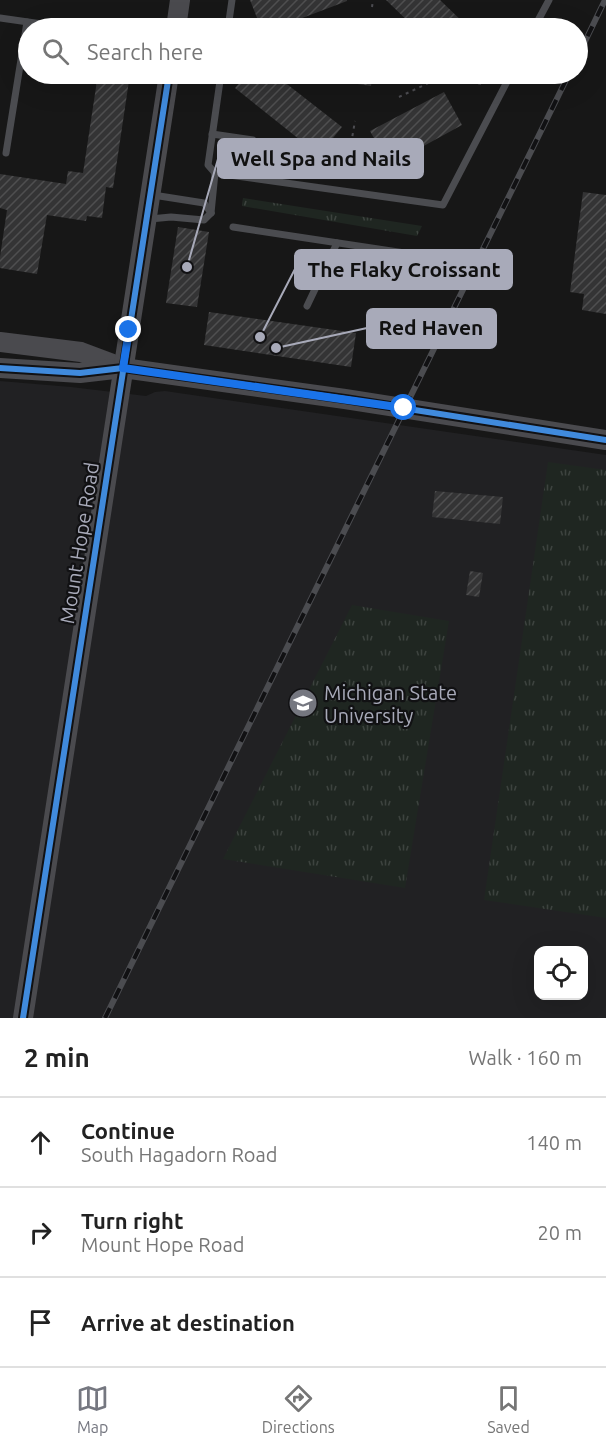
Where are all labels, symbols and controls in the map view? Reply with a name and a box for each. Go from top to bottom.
search box [18,18,588,84]
icon: search [39,35,72,68]
text: Search here [87,39,203,64]
callout: Well Spa and Nails [218,139,423,178]
text: Well Spa and Nails [231,146,411,170]
callout: The Flaky Croissant [295,250,512,289]
text: The Flaky Croissant [308,257,500,281]
callout: Red Haven [367,309,496,348]
text: Red Haven [379,315,483,339]
route end [115,316,141,342]
route start [390,394,416,420]
street label: Mount Hope Road [55,460,103,626]
place label: Michigan State University [324,681,457,727]
school or university icon: Michigan State University [287,687,319,719]
map controls [534,946,588,1000]
button: locate [534,946,588,1000]
text: 2 min [24,1043,90,1072]
text: Walk · 160 m [469,1046,582,1069]
text: Continue [81,1118,175,1143]
icon: ahead [24,1126,57,1159]
text: 140 m [526,1131,582,1154]
text: South Hagadorn Road [81,1143,278,1166]
text: Turn right [81,1208,183,1233]
icon: right [24,1216,57,1249]
text: 20 m [538,1221,582,1244]
text: Mount Hope Road [81,1233,244,1256]
icon: arrive [24,1306,57,1339]
text: Arrive at destination [81,1310,295,1335]
tab: Map [76,1382,109,1436]
tab: Directions [262,1382,335,1436]
tab: Saved [487,1382,530,1436]

